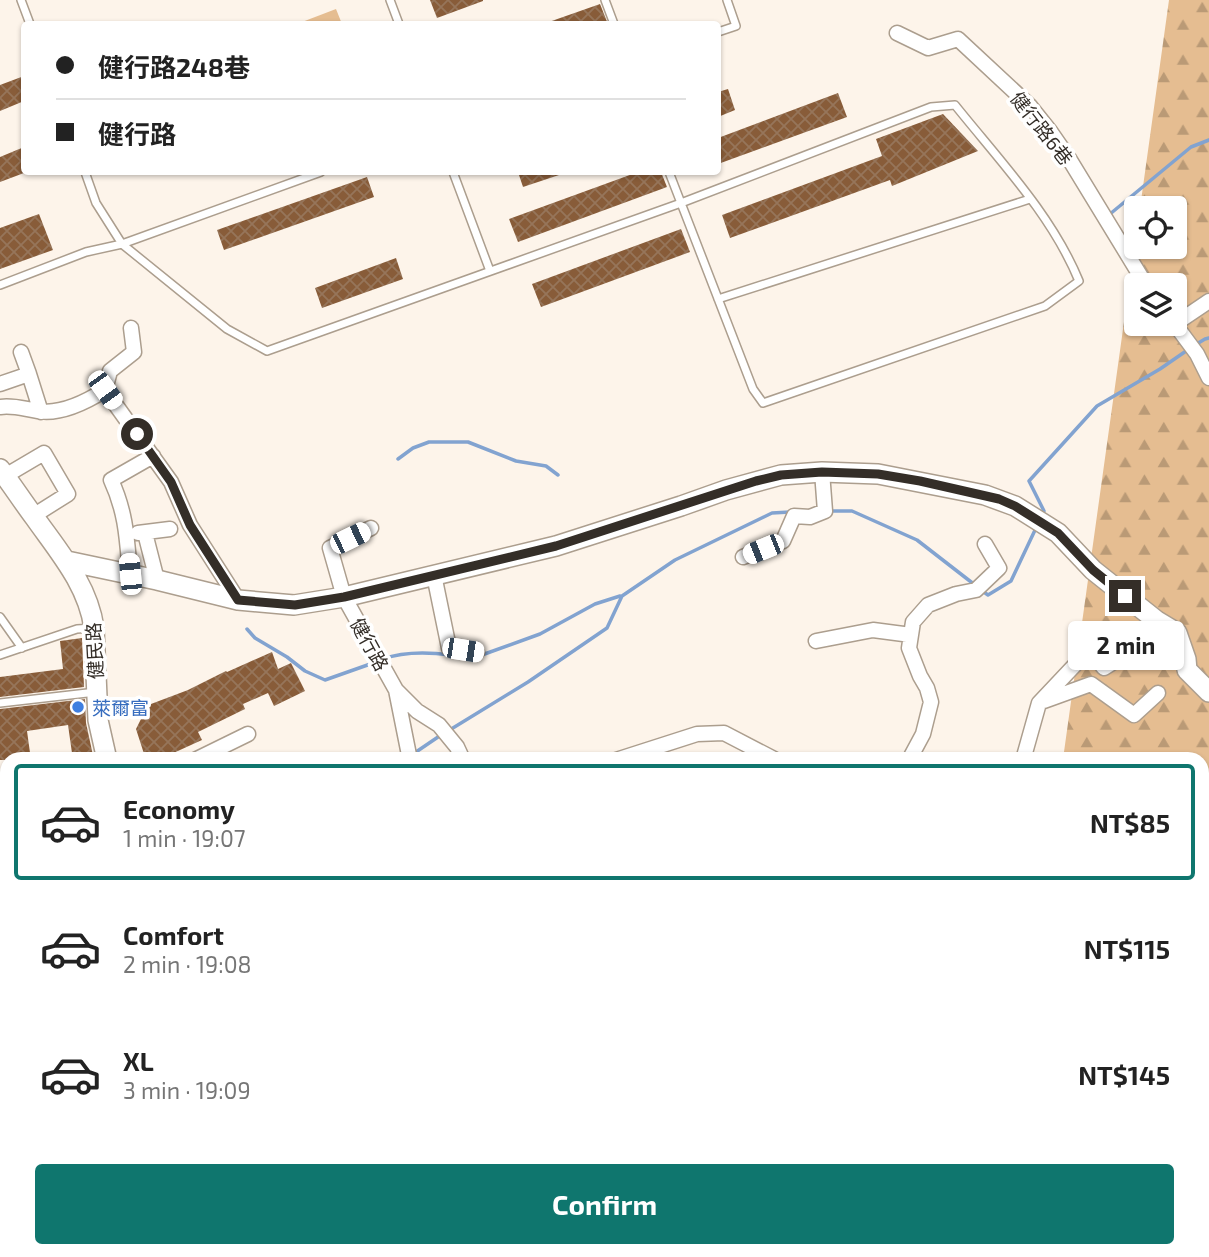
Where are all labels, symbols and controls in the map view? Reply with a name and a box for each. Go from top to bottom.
text: 健行路248巷 [98,51,250,82]
street label: 健行路6巷 [1006,87,1078,169]
text: 健行路 [98,118,176,149]
map controls [1124,196,1187,336]
button: locate [1124,196,1187,259]
button: layers [1124,273,1187,336]
car [85,367,126,413]
route start [121,418,153,450]
car [327,519,374,557]
car [740,531,787,567]
car [118,552,143,596]
route end [1109,580,1141,612]
street label: 健行路 [346,613,394,675]
callout: 2 min [1067,620,1183,670]
street label: 健民路 [81,622,107,680]
text: 2 min [1097,631,1155,659]
car [441,636,486,664]
place label: 萊爾富 [92,696,149,719]
marker: 萊爾富 [70,699,86,715]
icon: car [39,791,102,854]
text: Economy [123,793,235,824]
text: NT$85 [1090,807,1170,838]
text: 1 min · 19:07 [123,824,246,852]
icon: car [39,917,102,980]
text: Comfort [123,919,224,950]
text: NT$115 [1084,933,1170,964]
text: 2 min · 19:08 [123,950,252,978]
icon: car [39,1043,102,1106]
text: XL [123,1045,154,1076]
text: NT$145 [1078,1059,1170,1090]
text: 3 min · 19:09 [123,1076,251,1104]
button: Confirm [35,1164,1174,1244]

